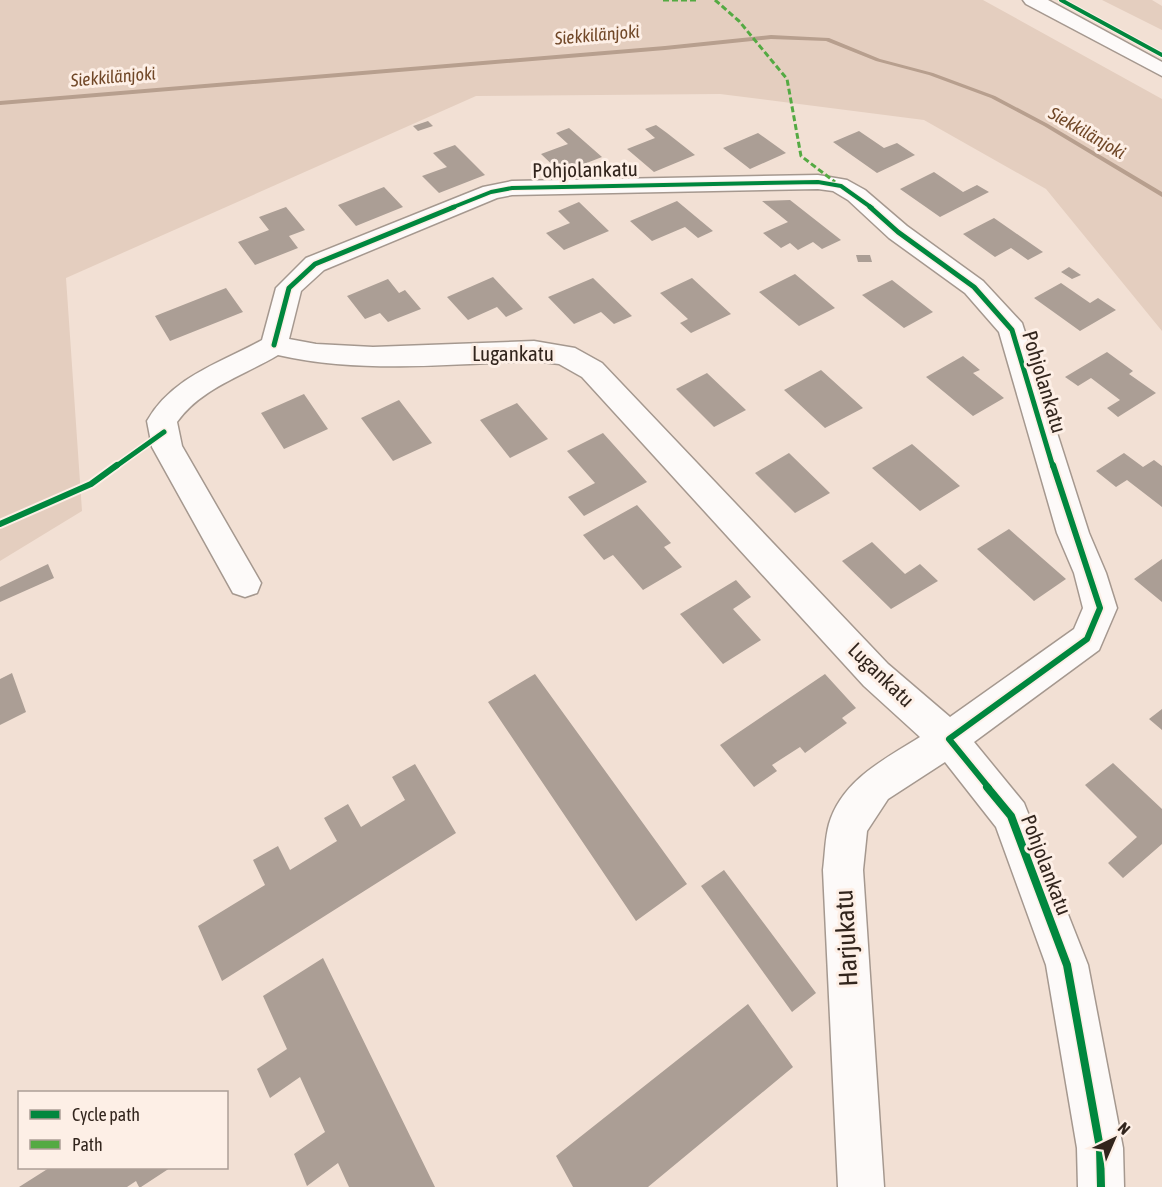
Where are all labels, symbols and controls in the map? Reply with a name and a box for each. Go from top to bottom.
water label: Siekkilänjoki [553,20,640,49]
water label: Siekkilänjoki [69,62,156,91]
water label: Siekkilänjoki [1044,102,1129,163]
street label: Pohjolankatu [532,156,638,182]
street label: Pohjolankatu [1018,328,1072,436]
street label: Lugankatu [472,341,554,365]
street label: Lugankatu [844,637,920,711]
street label: Pohjolankatu [1017,811,1077,918]
street label: Harjukatu [828,889,864,987]
legend [18,1091,228,1169]
text: Cycle path [72,1104,140,1125]
north arrow [1084,1109,1144,1169]
text: N [1115,1118,1134,1138]
text: Path [72,1134,103,1155]

